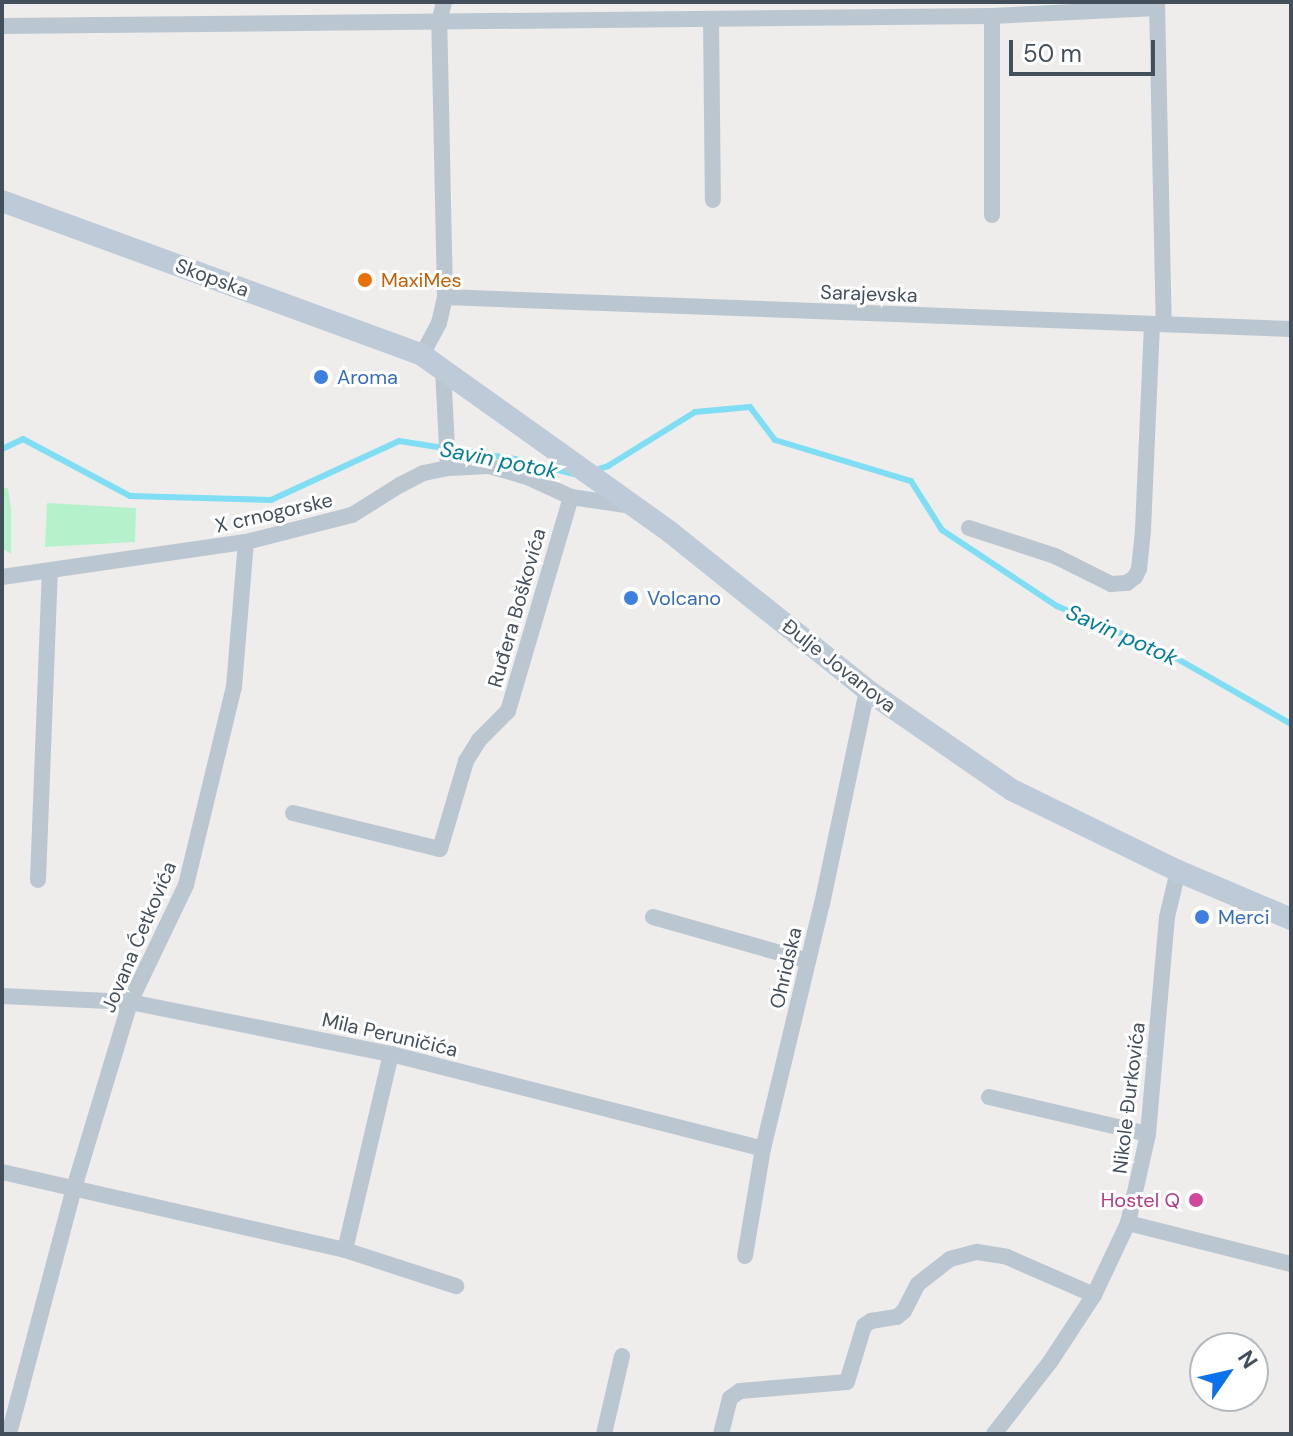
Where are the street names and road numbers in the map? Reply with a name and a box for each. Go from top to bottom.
street label: Skopska [172,254,252,302]
street label: Sarajevska [820,280,918,308]
street label: X crnogorske [213,488,335,538]
street label: Ruđera Boškovića [483,526,551,690]
street label: Đulje Jovanova [777,614,901,718]
street label: Jovana Ćetkovića [96,858,182,1016]
street label: Ohridska [765,925,807,1011]
street label: Mila Peruničića [320,1008,460,1062]
street label: Nikole Đurkovića [1108,1021,1150,1175]

